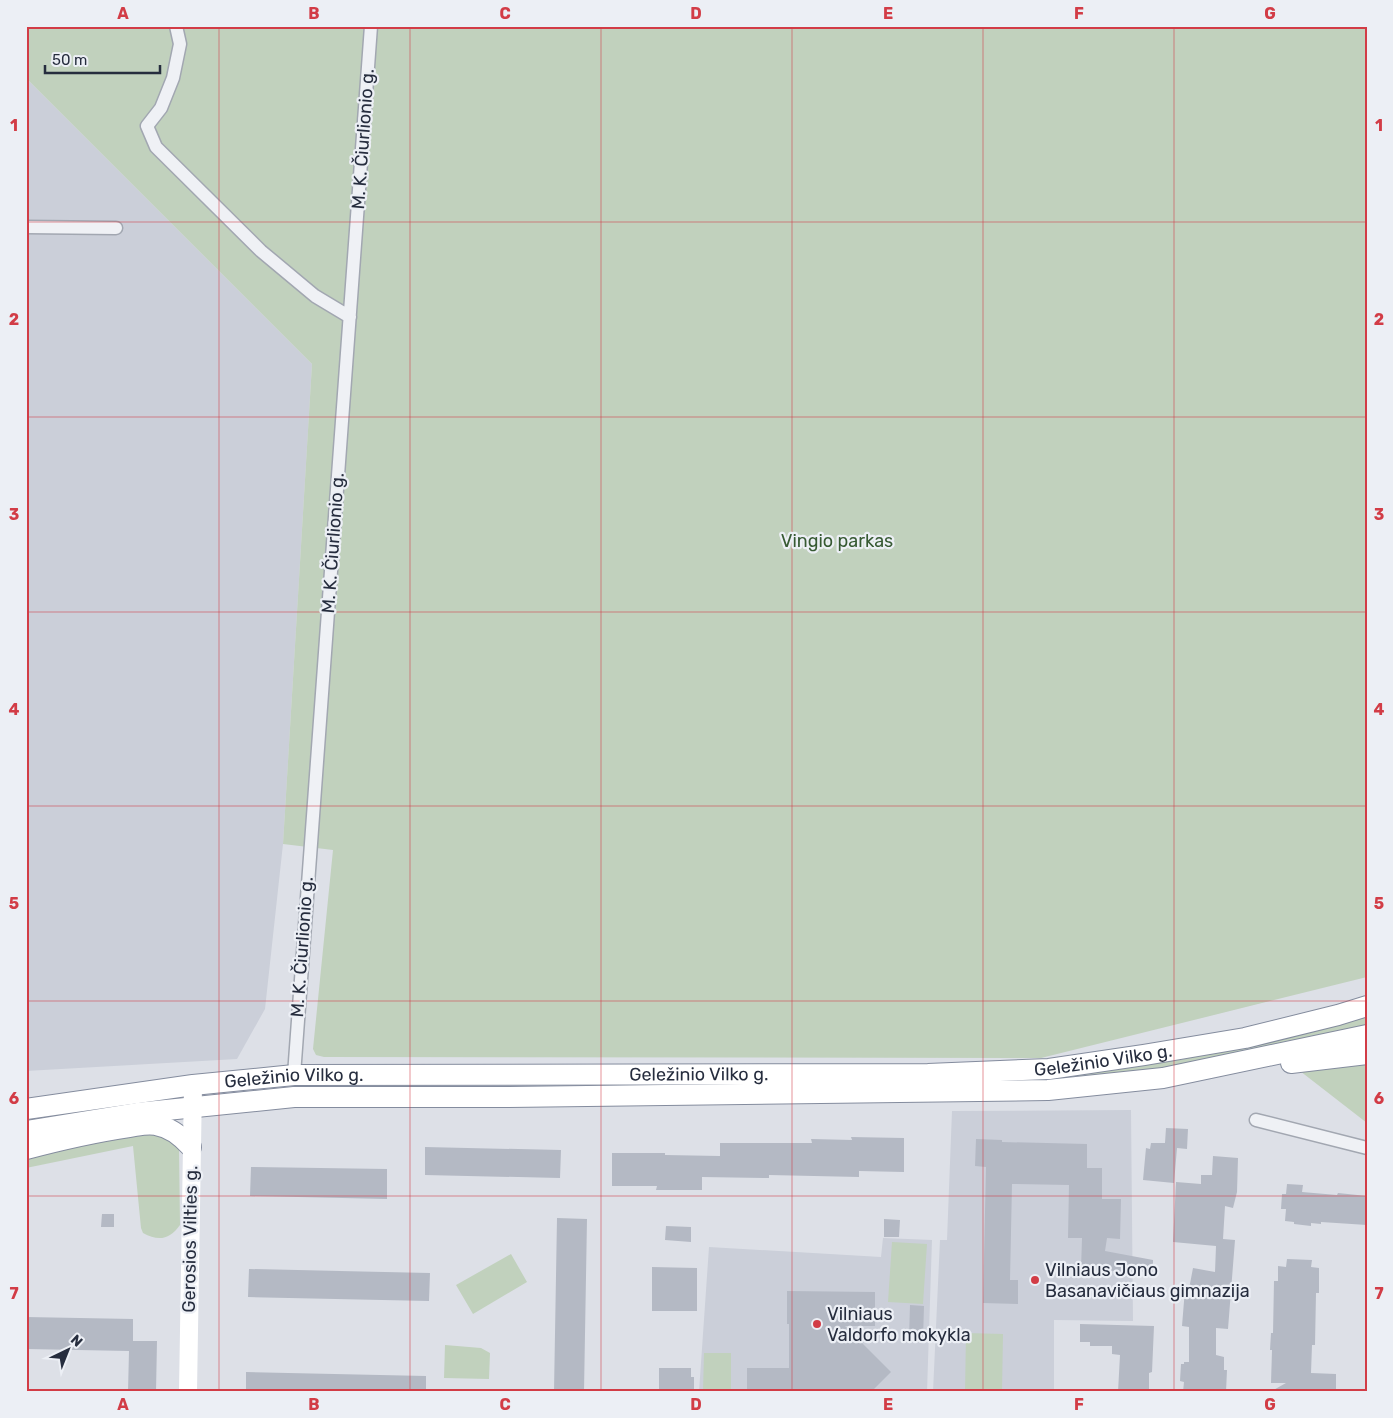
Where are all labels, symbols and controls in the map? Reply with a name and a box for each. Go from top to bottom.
text: A [117,4,129,23]
text: B [308,4,320,23]
text: C [499,4,511,23]
text: D [690,4,702,23]
text: E [883,4,893,23]
text: F [1074,4,1084,23]
text: G [1264,4,1276,23]
scale bar [45,42,160,74]
text: 50 m [52,51,87,69]
street label: M. K. Čiurlionio g. [347,68,379,210]
text: 1 [10,116,18,135]
text: 1 [1375,116,1383,135]
text: 2 [9,310,19,329]
text: 2 [1374,310,1384,329]
street label: M. K. Čiurlionio g. [317,472,349,614]
text: 3 [9,505,19,524]
text: 3 [1374,505,1384,524]
park label: Vingio parkas [781,530,893,552]
text: 4 [9,700,20,719]
text: 4 [1374,700,1385,719]
street label: M. K. Čiurlionio g. [286,876,318,1018]
text: 5 [9,894,19,913]
text: 5 [1374,894,1384,913]
street label: Geležinio Vilko g. [1034,1039,1174,1081]
street label: Geležinio Vilko g. [629,1063,768,1085]
street label: Geležinio Vilko g. [223,1064,363,1093]
text: 6 [9,1089,19,1108]
text: 6 [1374,1089,1384,1108]
street label: Gerosios Vilties g. [178,1165,202,1313]
place label: Vilniaus Jono Basanavičiaus gimnazija [1045,1259,1250,1302]
marker: Vilniaus Jono Basanavičiaus gimnazija [1029,1274,1041,1286]
text: 7 [9,1284,19,1303]
text: 7 [1374,1284,1384,1303]
place label: Vilniaus Valdorfo mokykla [827,1303,971,1346]
marker: Vilniaus Valdorfo mokykla [811,1318,823,1330]
north arrow [42,1326,92,1376]
text: N [67,1331,86,1351]
text: A [117,1395,129,1414]
text: B [308,1395,320,1414]
text: C [499,1395,511,1414]
text: D [690,1395,702,1414]
text: E [883,1395,893,1414]
text: F [1074,1395,1084,1414]
text: G [1264,1395,1276,1414]

